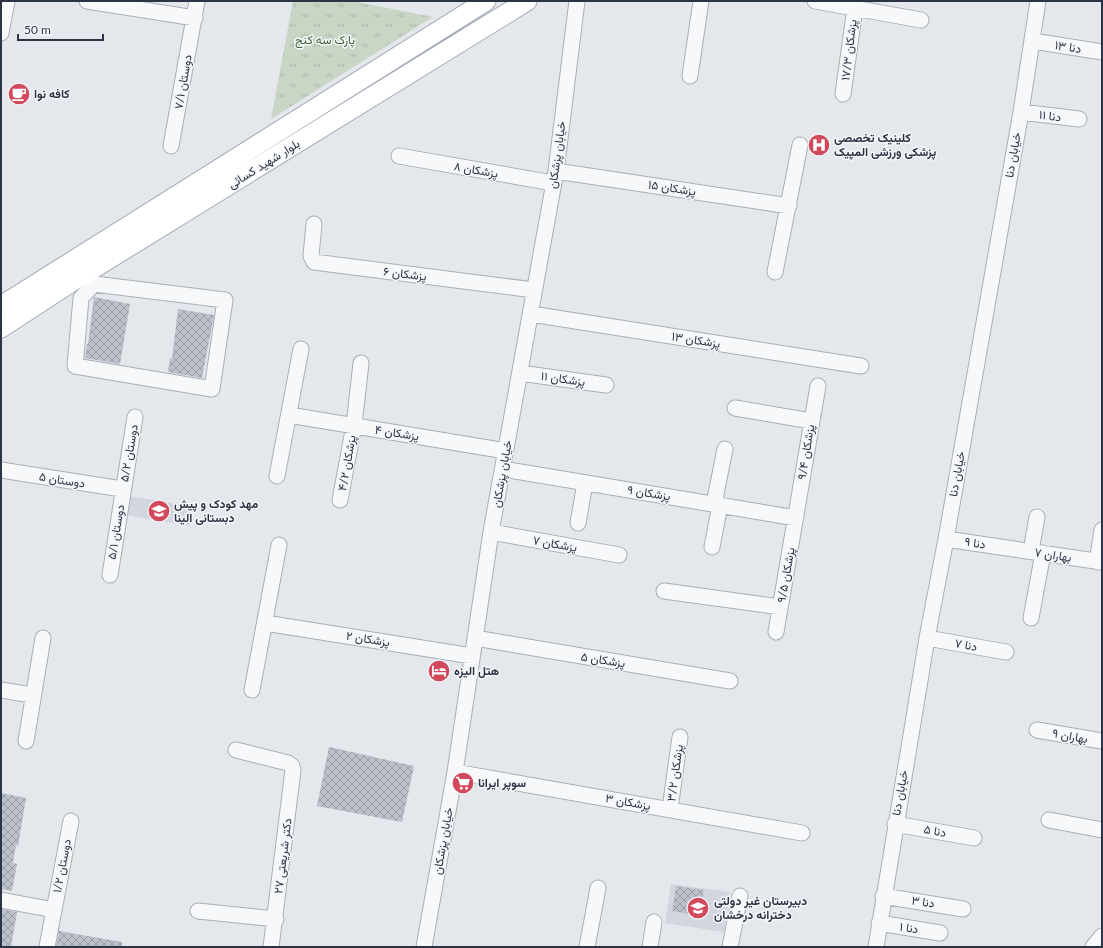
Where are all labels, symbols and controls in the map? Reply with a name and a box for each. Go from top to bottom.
scale bar [18,16,103,42]
street label: ۱۷/۳ پزشکان [837,18,861,82]
text: 50 m [24,22,51,37]
park label: پارک سه کنج [295,32,355,49]
street label: ۱۳ دنا [1054,37,1083,56]
street label: ۷/۱ دوستان [170,53,196,111]
cafe icon: کافه نوا [6,81,32,107]
place label: کافه نوا [34,86,70,102]
street label: ۱۱ دنا [1038,107,1062,124]
street label: خیابان پزشکان [544,120,570,190]
place label: کلینیک تخصصی پزشکی ورزشی المپیک [834,130,936,160]
street label: خیابان دنا [1001,131,1024,179]
hospital icon: کلینیک تخصصی پزشکی ورزشی المپیک [806,132,832,158]
street label: بلوار شهید کسائی [225,135,303,193]
street label: ۸ پزشکان [453,158,499,182]
street label: ۱۵ پزشکان [647,176,697,200]
street label: ۶ پزشکان [382,263,428,285]
street label: ۱۳ پزشکان [670,328,722,352]
street label: ۱۱ پزشکان [540,368,586,390]
street label: ۴ پزشکان [374,422,420,444]
street label: ۵/۲ دوستان [116,423,142,483]
street label: ۹/۴ پزشکان [794,423,818,481]
street label: ۴/۲ پزشکان [334,434,360,492]
street label: خیابان پزشکان [488,439,516,509]
street label: خیابان دنا [945,450,968,498]
street label: ۵ دوستان [38,468,86,492]
street label: ۹ پزشکان [626,482,672,504]
place label: مهد کودک و پیش دبستانی الینا [174,496,259,525]
school or university icon: مهد کودک و پیش دبستانی الینا [146,498,172,524]
street label: ۵/۱ دوستان [104,503,128,561]
street label: ۷ پزشکان [532,532,578,556]
street label: ۹ دنا [963,533,987,552]
street label: ۷ بهاران [1033,544,1073,566]
street label: ۹/۵ پزشکان [773,546,799,604]
street label: ۲ پزشکان [345,628,391,650]
street label: ۷ دنا [954,635,979,654]
street label: ۵ پزشکان [580,649,626,671]
hotel icon: هتل الیزه [426,658,452,684]
place label: هتل الیزه [454,663,499,679]
street label: ۹ بهاران [1051,725,1089,747]
street label: ۳/۲ پزشکان [663,743,687,803]
street label: خیابان دنا [888,769,911,817]
supermarket icon: سوپر ایرانا [450,770,476,796]
place label: سوپر ایرانا [478,775,527,791]
street label: ۳ پزشکان [604,790,652,814]
street label: خیابان پزشکان [429,806,457,876]
street label: ۲۷ دکتر شریعتی [270,817,296,895]
street label: ۵ دنا [923,821,948,840]
street label: ۱/۲ دوستان [49,837,75,894]
street label: ۳ دنا [910,892,936,911]
place label: دبیرستان غیر دولتی دخترانه درخشان [714,893,807,923]
school or university icon: دبیرستان غیر دولتی دخترانه درخشان [685,895,711,921]
street label: ۱ دنا [899,919,920,936]

